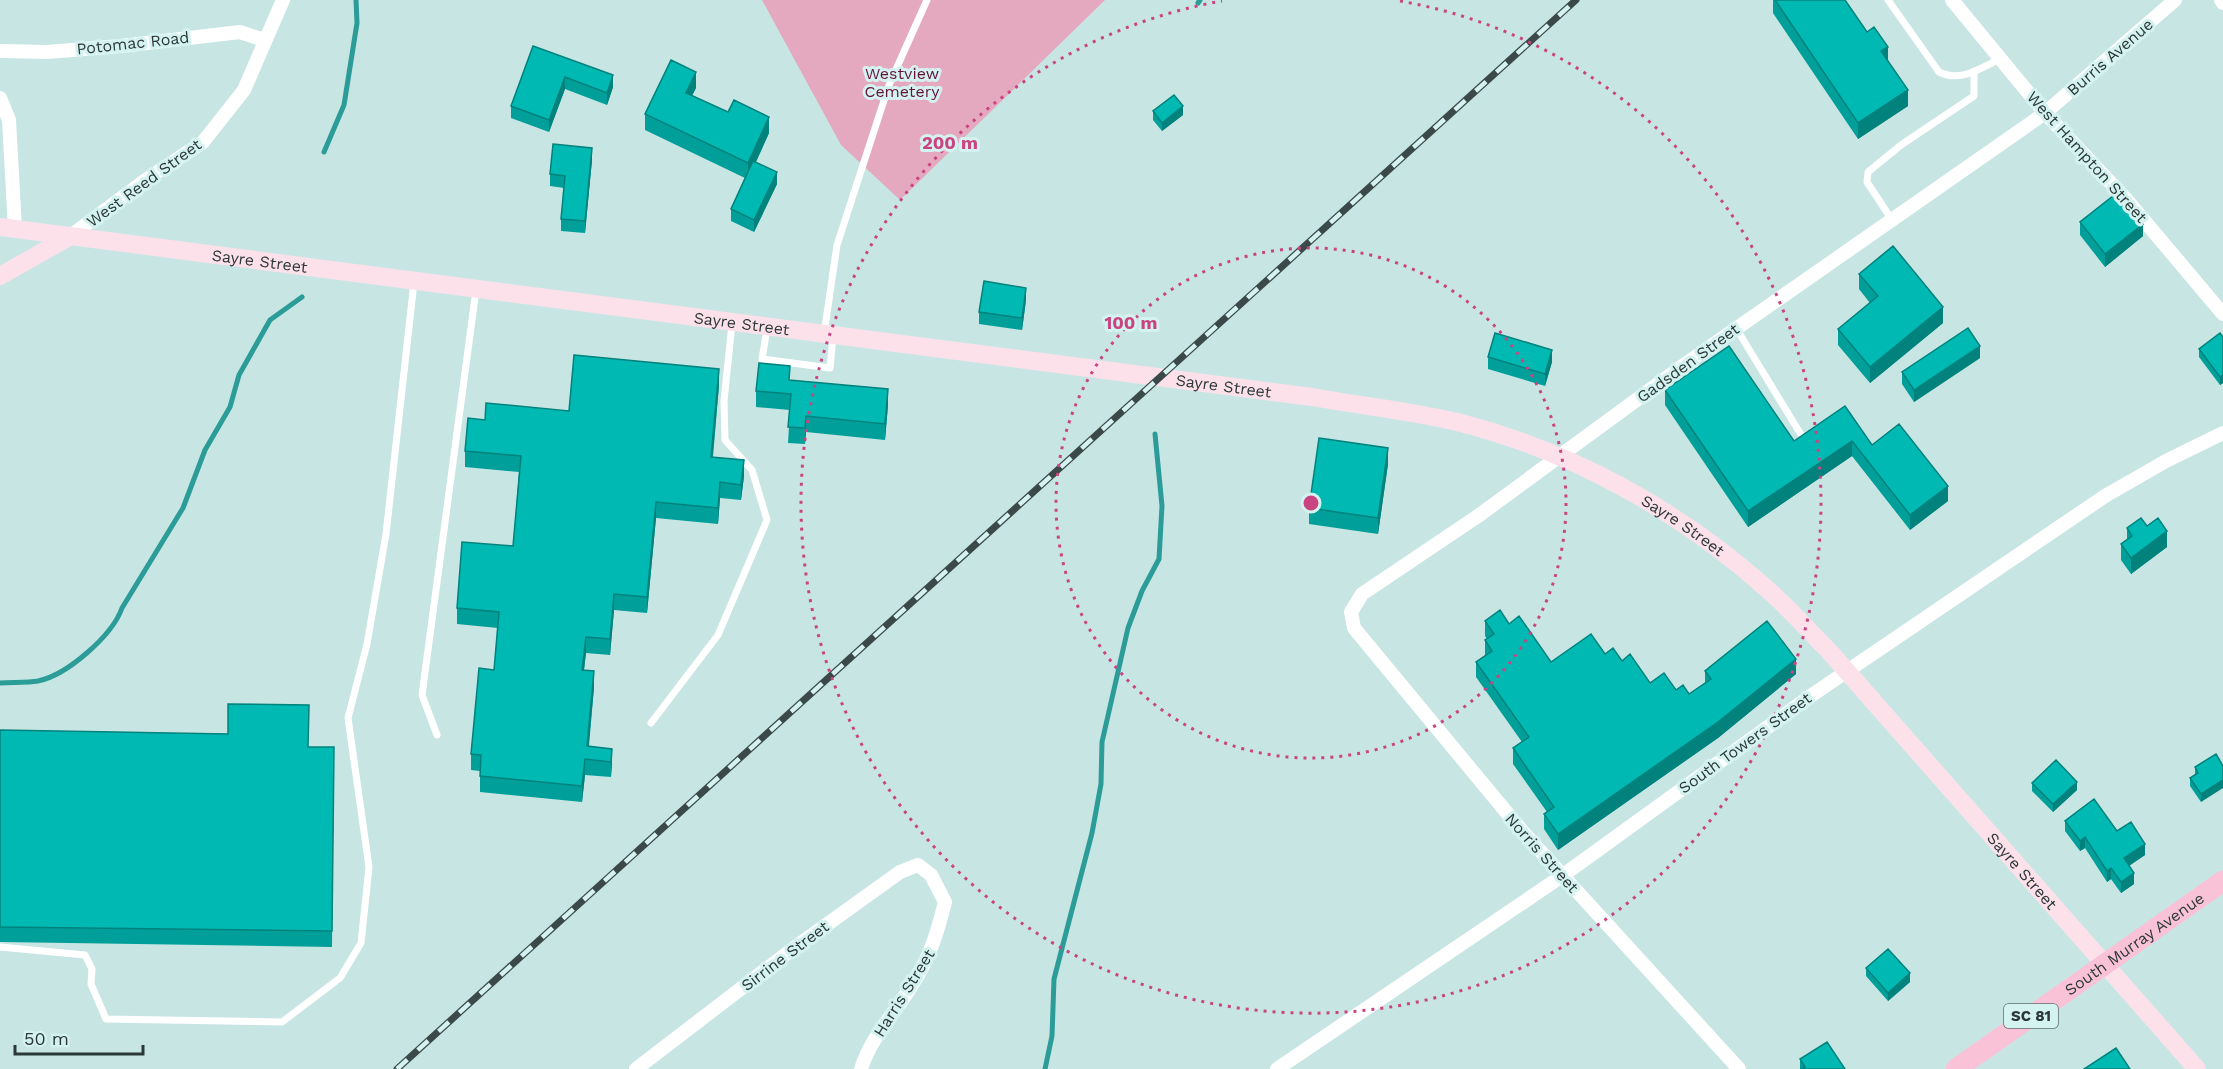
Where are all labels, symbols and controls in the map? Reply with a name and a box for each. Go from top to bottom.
street label: Burris Avenue [2063,15,2157,99]
street label: Potomac Road [76,28,190,58]
park label: Westview Cemetery [864,64,940,101]
street label: West Hampton Street [2023,87,2151,227]
text: 200 m [922,132,978,153]
street label: West Reed Street [83,135,205,231]
street label: Sayre Street [211,245,309,276]
street label: Sayre Street [693,308,791,339]
text: 100 m [1104,312,1158,333]
street label: Gadsden Street [1633,319,1743,407]
street label: Sayre Street [1175,370,1273,401]
street label: Sayre Street [1638,490,1729,560]
centre of rings [1301,493,1321,513]
street label: South Towers Street [1675,688,1815,797]
street label: Norris Street [1501,809,1583,897]
street label: Sayre Street [1983,828,2061,913]
street label: South Murray Avenue [2061,888,2208,999]
street label: Sirrine Street [738,917,833,995]
street label: Harris Street [869,945,939,1040]
road number: SC 81 [2004,1004,2058,1028]
scale bar [15,1018,142,1056]
text: 50 m [24,1028,69,1049]

